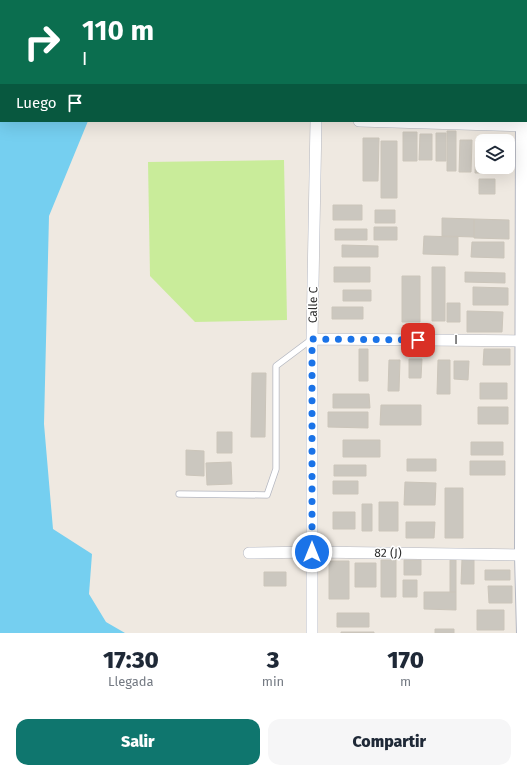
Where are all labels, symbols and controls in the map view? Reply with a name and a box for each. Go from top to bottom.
text: 110 m [82,14,154,47]
icon: right [16,16,68,68]
text: I [82,48,87,70]
icon: arrive [64,92,86,114]
text: Luego [16,94,56,112]
map controls [475,134,515,174]
button: layers [475,134,515,174]
street label: Calle C [306,286,320,323]
pin [401,323,435,357]
icon: arrive [407,329,429,351]
street label: I [454,333,458,347]
position arrow [291,531,333,573]
street label: 82 (J) [374,546,402,560]
text: 17:30 [103,646,159,674]
text: 3 [267,646,279,674]
text: 170 [387,646,424,674]
text: Llegada [108,674,154,689]
text: min [262,674,284,689]
text: m [400,674,411,689]
button: Salir [16,719,260,765]
button: Compartir [268,719,511,765]

